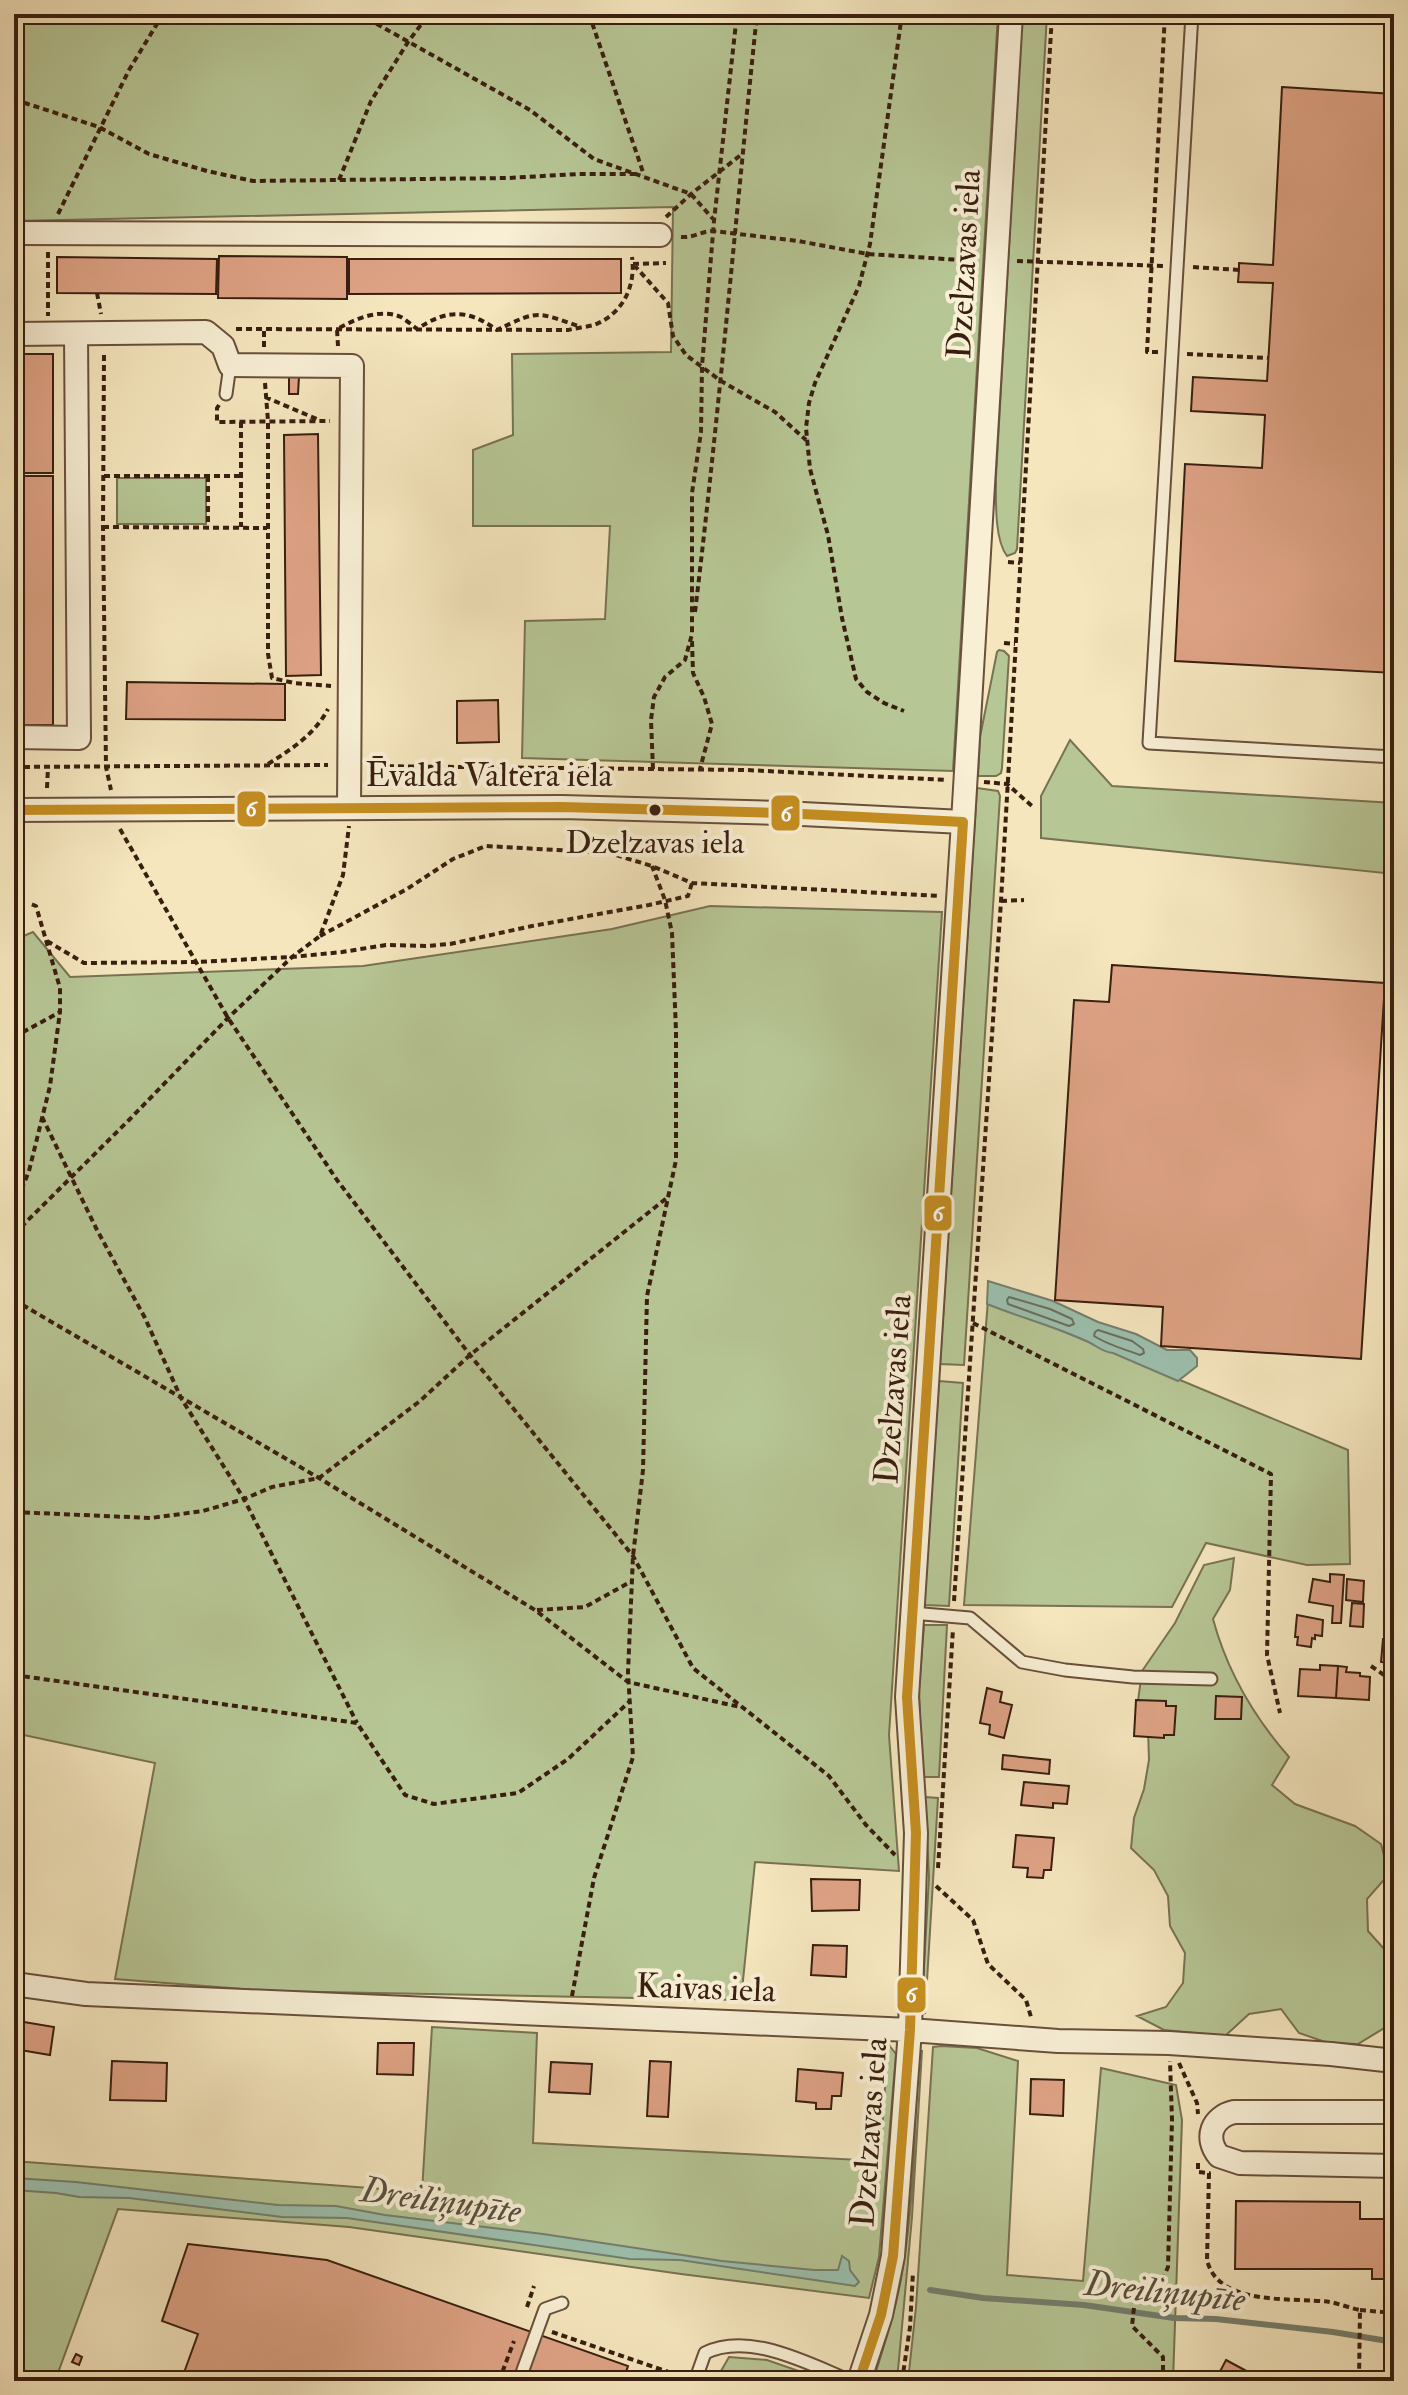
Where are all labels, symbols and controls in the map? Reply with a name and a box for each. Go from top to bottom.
street label: Dzelzavas iela [938,167,991,360]
street label: Ēvalda Valtera iela [365,754,614,797]
line badge: 6 [236,790,267,828]
line badge: 6 [770,794,801,832]
text: 6 [245,795,258,823]
text: 6 [780,800,793,828]
marker: Dzelzavas iela [647,802,663,818]
place label: Dzelzavas iela [566,823,745,863]
line badge: 6 [923,1194,953,1232]
text: 6 [932,1200,945,1228]
street label: Dzelzavas iela [865,1292,922,1485]
street label: Kaivas iela [635,1965,778,2012]
line badge: 6 [896,1976,927,2014]
text: 6 [905,1981,918,2009]
street label: Dzelzavas iela [841,2035,898,2228]
water label: Dreiliņupīte [356,2167,525,2234]
water label: Dreiliņupīte [1080,2260,1248,2322]

